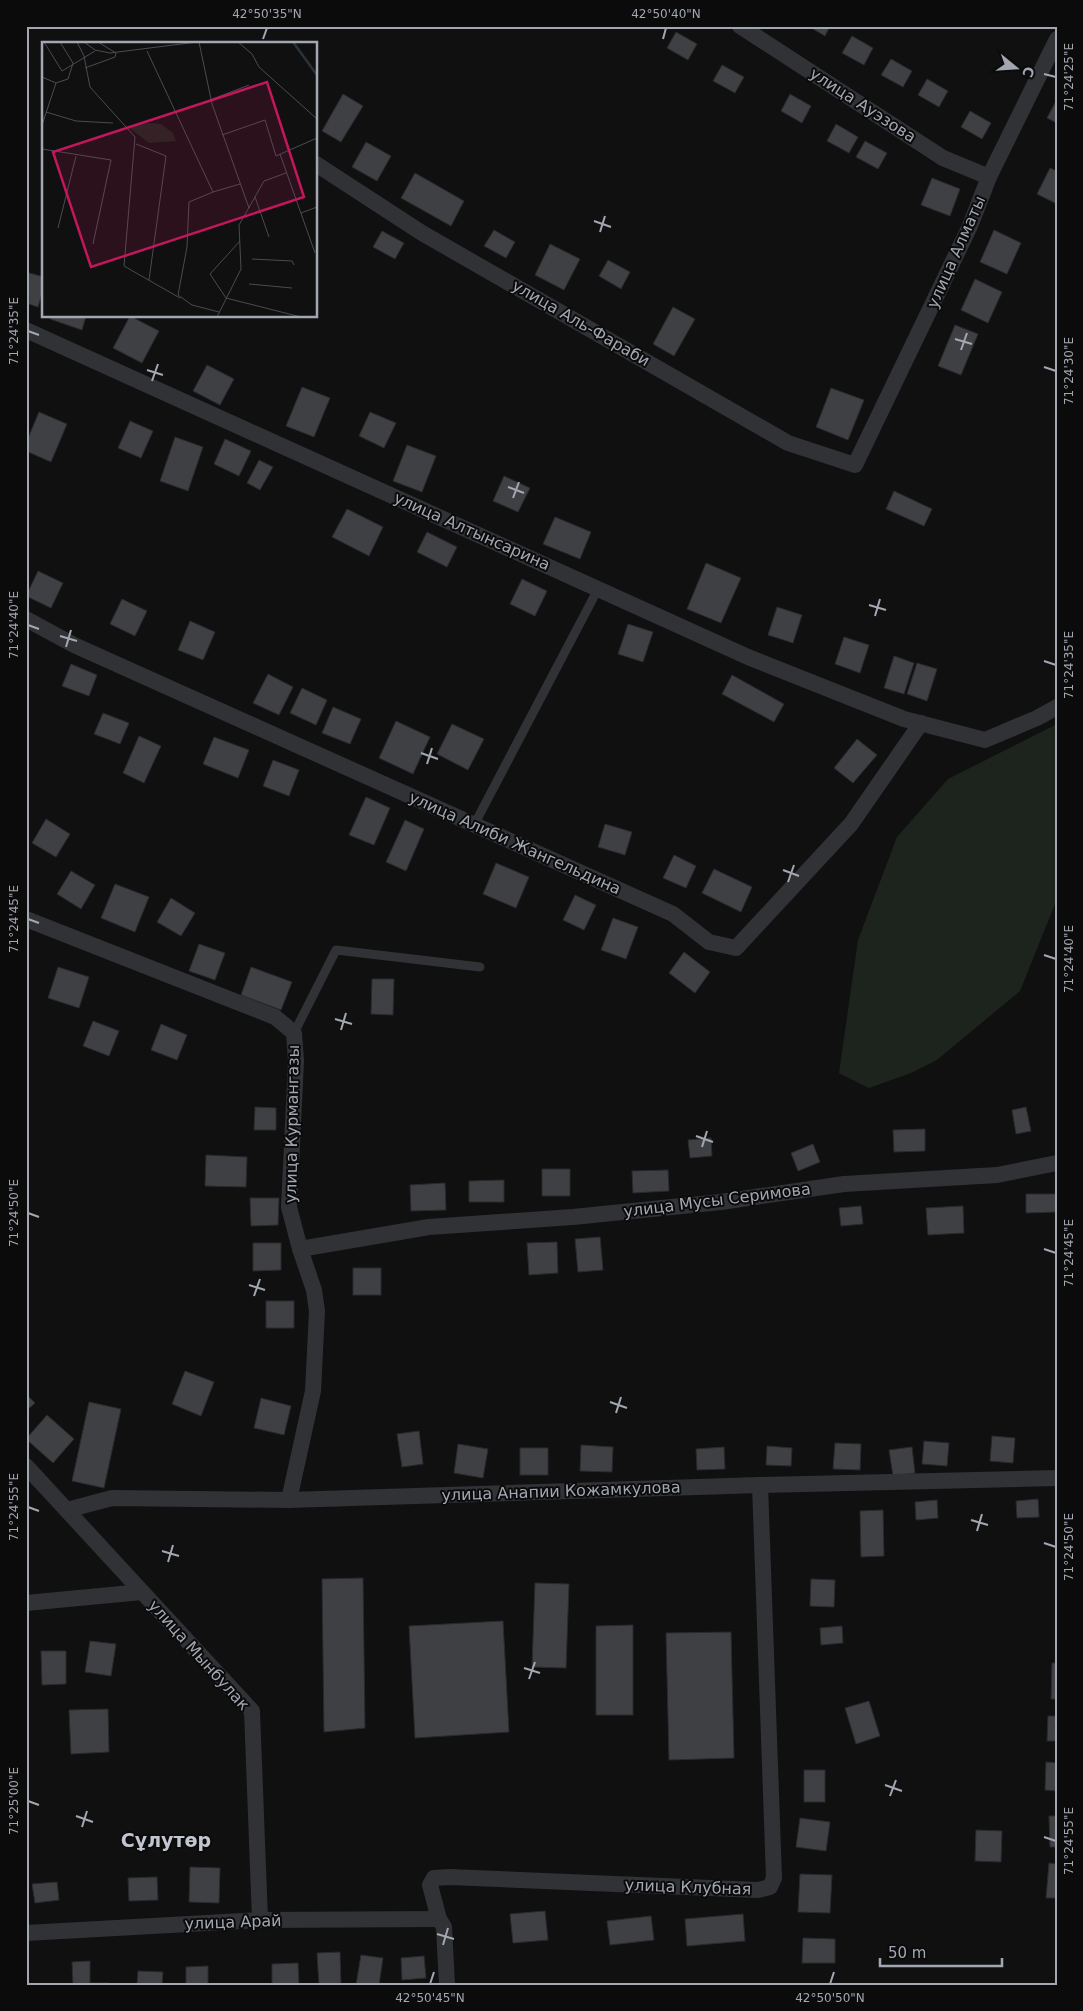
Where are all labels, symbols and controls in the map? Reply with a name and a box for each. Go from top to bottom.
text: 42°50'35"N [232,7,302,21]
text: 42°50'40"N [631,7,701,21]
inset map [42,42,318,318]
north arrow [990,42,1040,92]
text: 71°24'25"E [1062,43,1076,111]
street label: улица Ауэзова [806,64,920,146]
text: С [1019,65,1038,79]
street label: улица Алматы [923,193,989,311]
street label: улица Аль-Фараби [509,276,653,370]
text: 71°24'35"E [7,297,21,365]
text: 71°24'30"E [1062,337,1076,405]
street label: улица Алтынсарина [391,488,553,574]
text: 71°24'40"E [7,591,21,659]
text: 71°24'35"E [1062,631,1076,699]
street label: улица Алиби Жангельдина [406,788,624,898]
text: 71°24'45"E [7,885,21,953]
text: 71°24'40"E [1062,925,1076,993]
street label: улица Курмангазы [281,1045,303,1203]
text: 71°24'50"E [7,1179,21,1247]
street label: улица Мусы Серимова [622,1179,812,1221]
text: 71°24'45"E [1062,1219,1076,1287]
text: 71°24'55"E [7,1473,21,1541]
street label: улица Анапии Кожамкулова [441,1477,681,1505]
text: 71°24'50"E [1062,1513,1076,1581]
street label: улица Мынбулак [144,1596,254,1714]
text: 71°25'00"E [7,1767,21,1835]
text: 71°24'55"E [1062,1807,1076,1875]
district label: Сұлутөр [121,1829,211,1851]
street label: улица Клубная [624,1875,752,1899]
street label: улица Арай [184,1911,282,1933]
scale bar [880,1936,1003,1968]
text: 50 m [888,1944,926,1962]
text: 42°50'45"N [395,1991,465,2005]
text: 42°50'50"N [795,1991,865,2005]

